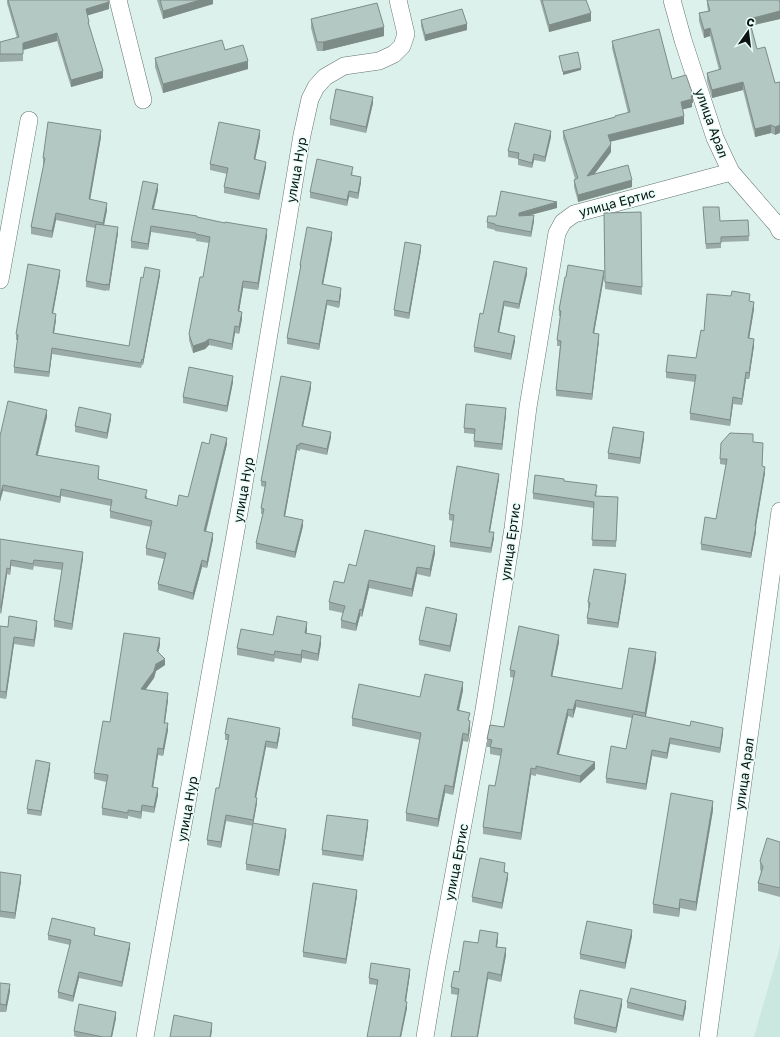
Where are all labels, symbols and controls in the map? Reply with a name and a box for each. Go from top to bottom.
north arrow [728,12,768,52]
text: С [745,15,756,29]
street label: улица Арал [692,86,732,160]
street label: улица Нур [282,136,310,204]
street label: улица Ертис [577,184,657,220]
street label: улица Нур [229,456,257,524]
street label: улица Ертис [497,502,523,582]
street label: улица Арал [731,737,757,811]
street label: улица Нур [173,775,201,843]
street label: улица Ертис [441,822,471,902]

